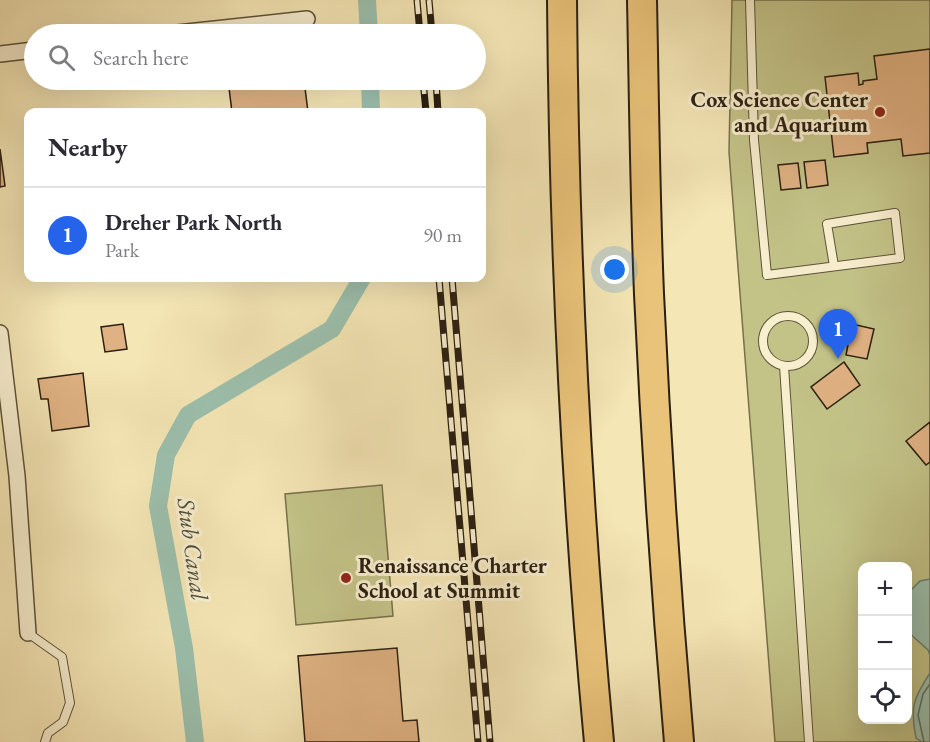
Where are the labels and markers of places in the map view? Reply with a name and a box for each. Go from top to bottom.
place label: Cox Science Center and Aquarium [691,85,869,139]
marker: Cox Science Center and Aquarium [873,105,887,119]
pin: 1 [818,310,858,359]
place label: Renaissance Charter School at Summit [358,551,548,605]
marker: Renaissance Charter School at Summit [339,571,353,585]

